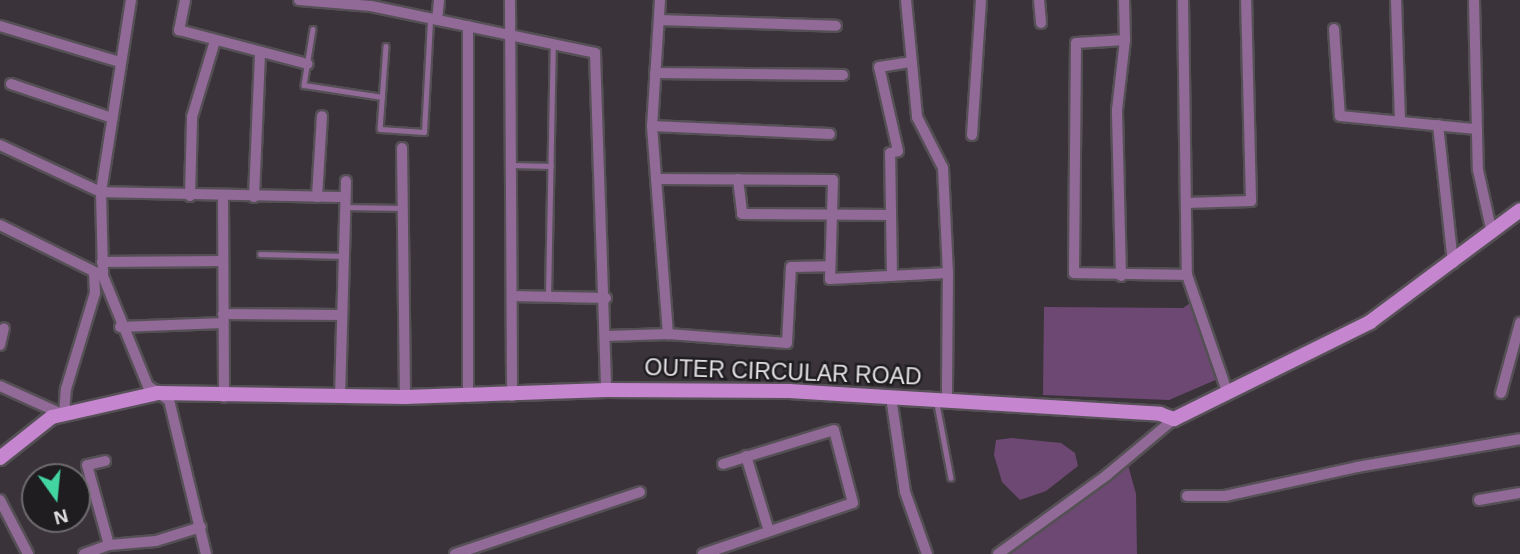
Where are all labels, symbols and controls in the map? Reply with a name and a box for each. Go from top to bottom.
street label: OUTER CIRCULAR ROAD [644,353,922,391]
north arrow [21,463,91,533]
text: N [52,505,70,529]

